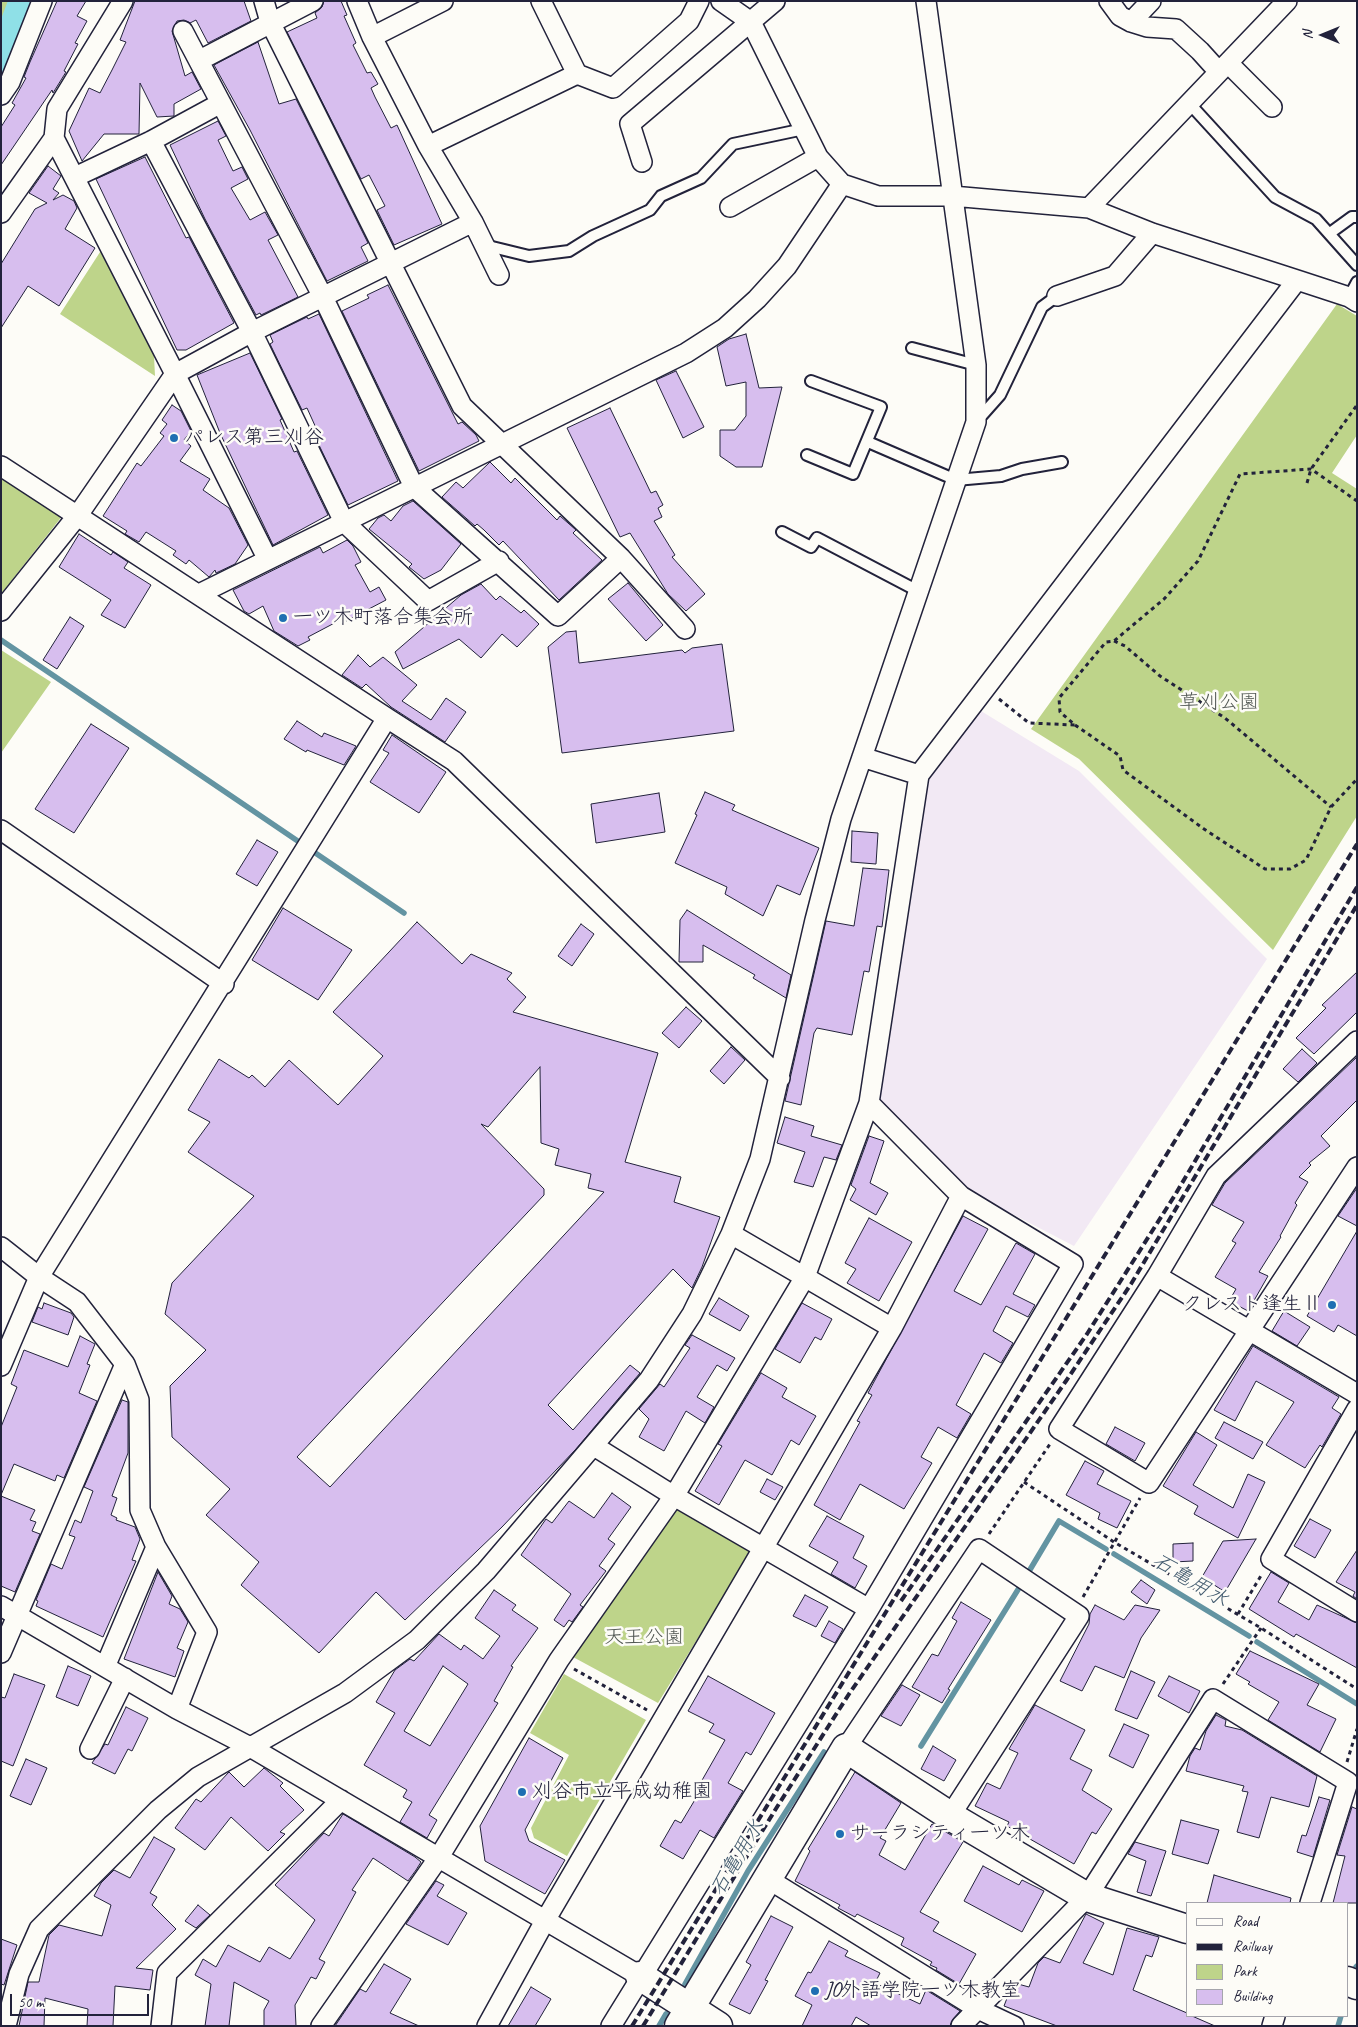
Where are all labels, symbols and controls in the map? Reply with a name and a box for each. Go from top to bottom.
north arrow [1298,10,1348,60]
text: N [1299,31,1316,39]
place label: パレス第三刈谷 [184,426,324,450]
marker: パレス第三刈谷 [168,432,180,444]
place label: 一ツ木町落合集会所 [293,606,473,630]
marker: 一ツ木町落合集会所 [277,612,289,624]
park label: 草刈公園 [1179,691,1259,715]
place label: クレスト逢生Ⅱ [1182,1293,1322,1317]
marker: クレスト逢生Ⅱ [1326,1299,1338,1311]
water label: 石亀用水 [1148,1549,1232,1613]
park label: 天王公園 [604,1626,684,1650]
place label: 刈谷市立平成幼稚園 [532,1780,712,1804]
marker: 刈谷市立平成幼稚園 [516,1786,528,1798]
water label: 石亀用水 [706,1816,770,1900]
place label: サーラシティ一ツ木 [850,1822,1030,1846]
marker: サーラシティ一ツ木 [834,1828,846,1840]
legend [1186,1902,1348,2017]
text: Road [1233,1912,1258,1931]
text: Railway [1233,1937,1272,1956]
text: Park [1233,1962,1257,1981]
place label: JO外語学院一ツ木教室 [825,1979,1021,2003]
scale bar [12,1984,151,2016]
marker: JO外語学院一ツ木教室 [809,1985,821,1997]
text: Building [1233,1987,1272,2006]
text: 50 m [18,1993,44,2012]

